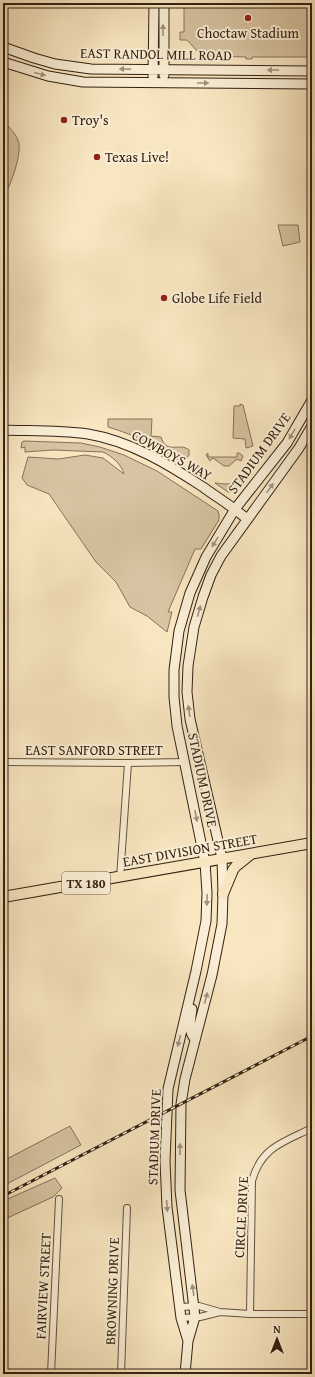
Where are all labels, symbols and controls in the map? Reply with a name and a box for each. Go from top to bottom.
marker: Choctaw Stadium [243,13,253,23]
place label: Choctaw Stadium [197,23,300,43]
one-way arrow [160,24,167,36]
street label: EAST RANDOL MILL ROAD [80,43,232,65]
one-way arrow [118,66,131,72]
one-way arrow [266,67,279,73]
one-way arrow [34,71,46,77]
one-way arrow [197,80,210,86]
place label: Troy's [72,110,109,130]
marker: Troy's [59,115,69,125]
place label: Texas Live! [105,147,169,167]
marker: Texas Live! [92,152,102,162]
place label: Globe Life Field [172,288,262,308]
marker: Globe Life Field [159,293,169,303]
street label: STADIUM DRIVE [223,408,295,498]
street label: COWBOYS WAY [128,425,216,486]
one-way arrow [289,428,296,440]
one-way arrow [266,482,274,493]
one-way arrow [211,537,219,547]
one-way arrow [196,605,202,618]
one-way arrow [186,705,192,717]
street label: STADIUM DRIVE [183,731,223,829]
street label: EAST SANFORD STREET [25,740,163,760]
one-way arrow [194,810,200,823]
street label: EAST DIVISION STREET [121,828,259,872]
road number: TX 180 [62,872,110,894]
one-way arrow [203,894,210,906]
one-way arrow [203,992,209,1004]
one-way arrow [175,1035,181,1048]
street label: STADIUM DRIVE [142,1089,166,1185]
one-way arrow [177,1142,183,1155]
street label: CIRCLE DRIVE [229,1176,253,1258]
one-way arrow [164,1200,171,1212]
street label: FAIRVIEW STREET [30,1232,56,1340]
street label: BROWNING DRIVE [100,1237,124,1345]
one-way arrow [190,1284,196,1296]
north arrow [257,1319,297,1359]
text: N [273,1321,281,1337]

